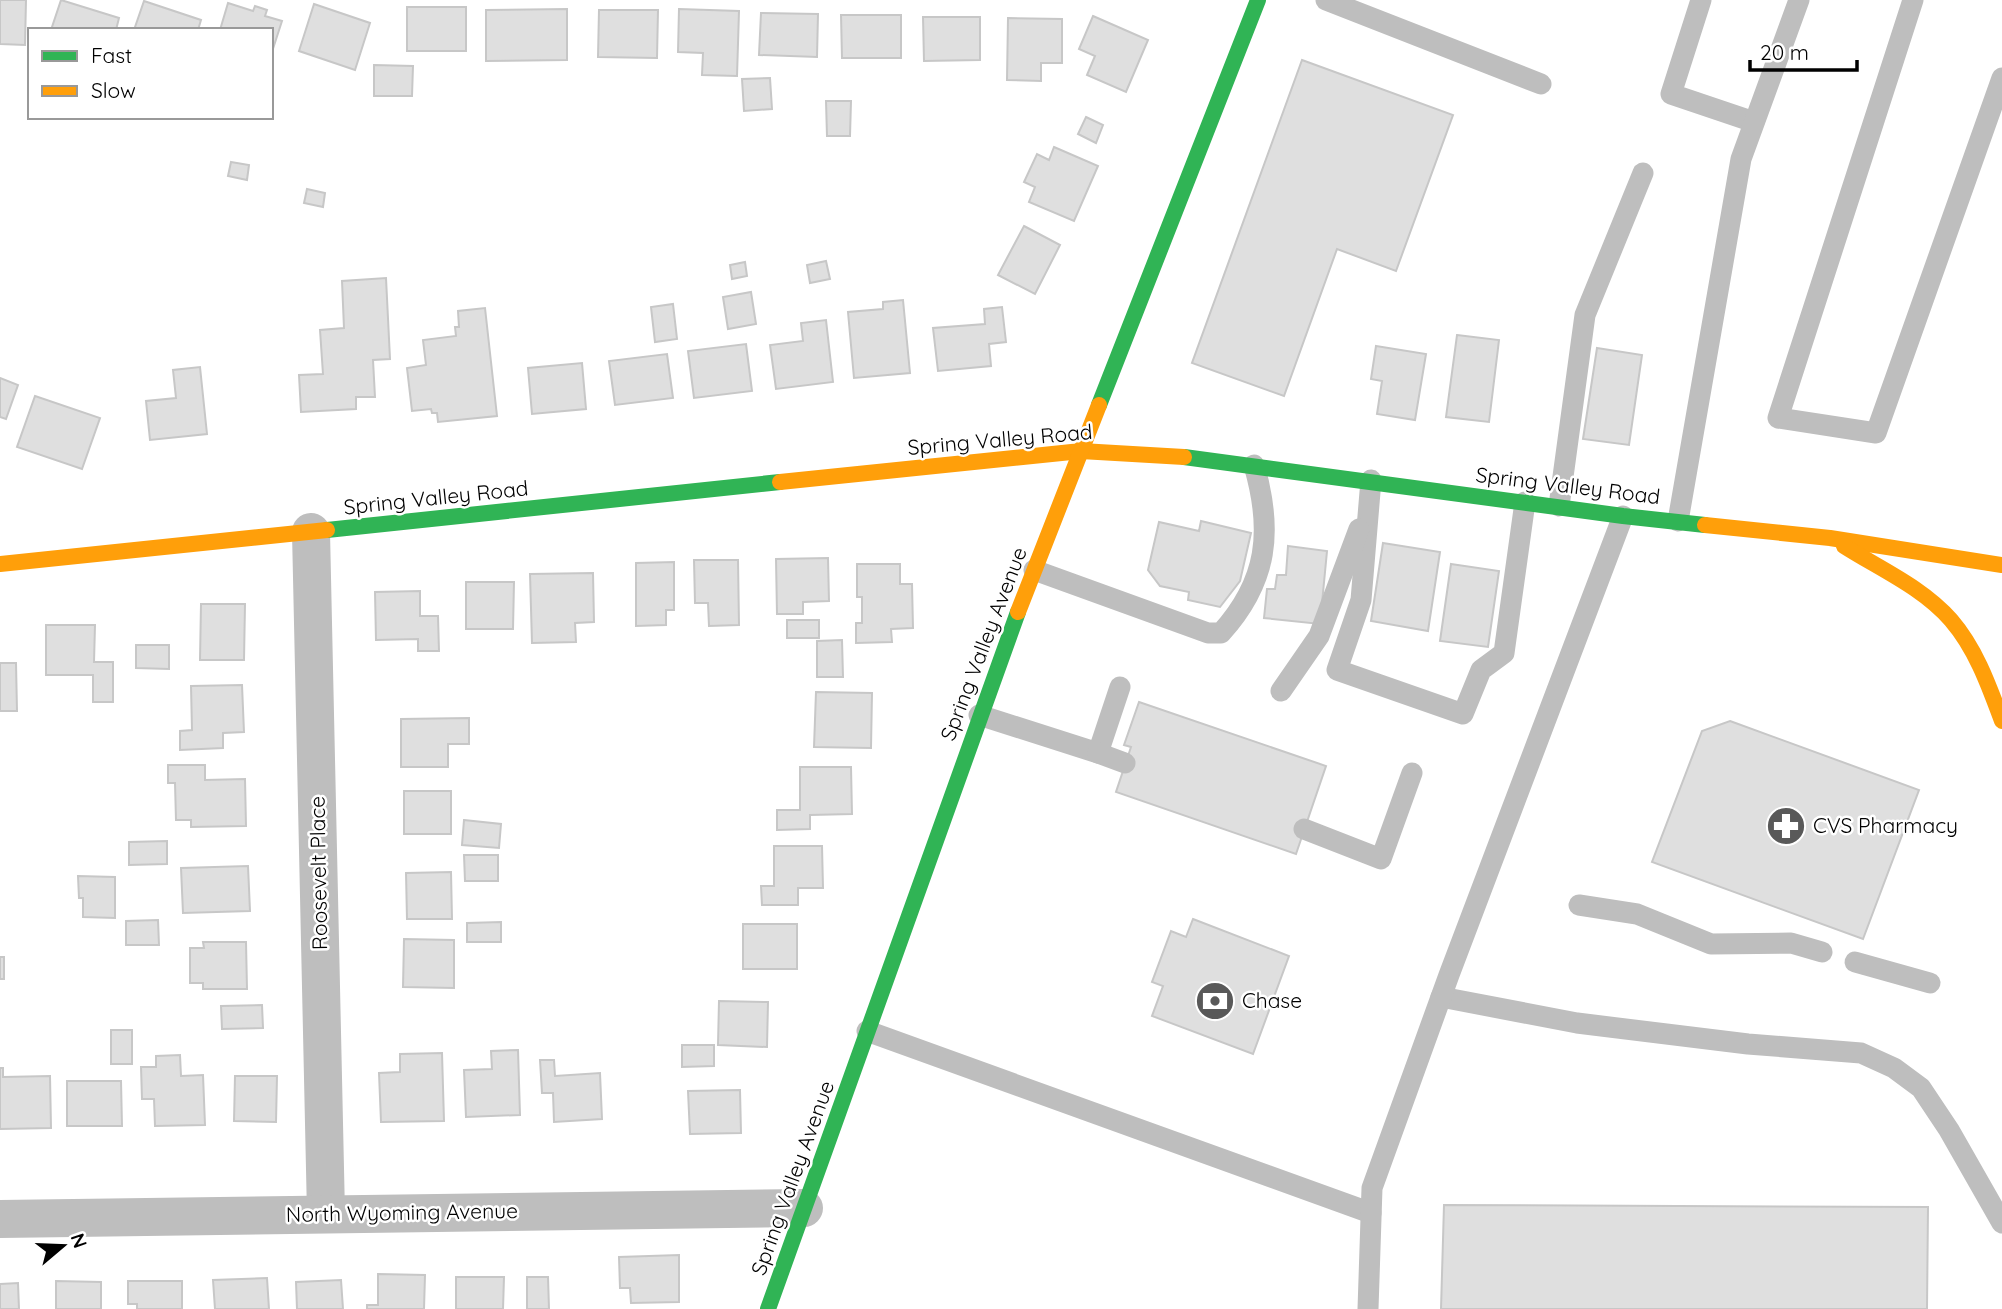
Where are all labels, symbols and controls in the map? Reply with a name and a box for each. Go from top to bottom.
legend [28,28,273,119]
scale bar [1750,28,1857,72]
text: 20 m [1760,39,1809,65]
text: Fast [91,42,132,68]
text: Slow [91,77,136,103]
street label: Spring Valley Road [906,418,1093,460]
street label: Spring Valley Road [1474,461,1662,509]
street label: Spring Valley Road [342,474,529,520]
street label: Spring Valley Avenue [934,543,1032,744]
street label: Roosevelt Place [304,796,332,950]
pharmacy icon: CVS Pharmacy [1765,805,1807,847]
place label: CVS Pharmacy [1813,812,1958,838]
bank icon: Chase [1194,980,1236,1022]
place label: Chase [1242,987,1302,1013]
street label: Spring Valley Avenue [745,1077,839,1279]
street label: North Wyoming Avenue [286,1197,518,1227]
north arrow [28,1211,98,1281]
text: N [65,1230,93,1251]

